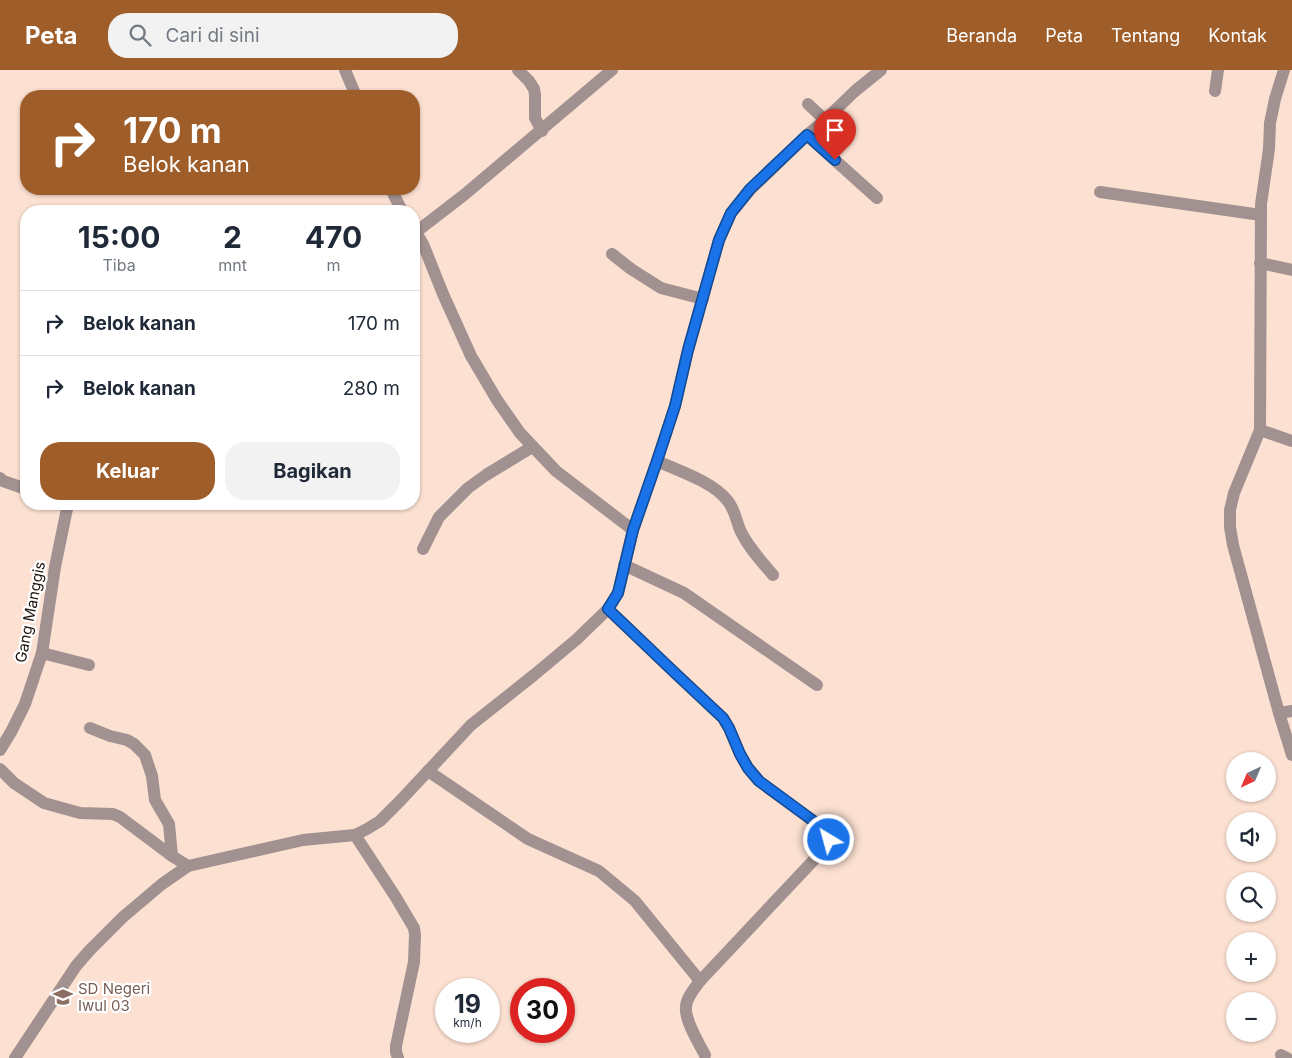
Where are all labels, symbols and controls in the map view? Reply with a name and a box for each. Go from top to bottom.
search box [108,13,458,58]
text: Peta [25,21,78,50]
icon: search [126,21,154,49]
text: Cari di sini [166,24,259,47]
text: Beranda [946,25,1017,46]
text: Peta [1045,25,1083,46]
text: Tentang [1111,25,1180,46]
text: Kontak [1208,25,1267,46]
text: 170 m [123,109,222,151]
pin [814,109,856,160]
icon: right [40,110,105,175]
icon: arrive [821,116,849,144]
text: Belok kanan [123,151,250,177]
text: 15:00 [78,219,160,255]
text: 2 [223,219,242,255]
text: 470 [305,219,362,255]
text: Tiba [103,255,136,275]
text: mnt [218,255,247,275]
text: m [326,255,340,275]
icon: right [40,309,68,337]
text: Belok kanan [83,312,196,335]
text: 170 m [348,312,400,335]
icon: right [40,374,68,402]
text: Belok kanan [83,377,196,400]
text: 280 m [343,377,400,400]
button: Keluar [40,442,215,500]
button: Bagikan [225,442,400,500]
street label: Gang Manggis [11,560,49,664]
north arrow [1226,752,1276,802]
map controls [1226,752,1276,1042]
button: sound [1226,812,1276,862]
position arrow [802,813,854,865]
button: search [1226,872,1276,922]
button: + [1226,932,1276,982]
speed limit sign: 30 [510,978,575,1043]
place label: SD Negeri Iwul 03 [78,979,150,1015]
school or university icon: SD Negeri Iwul 03 [52,986,74,1008]
text: 19 [454,989,481,1019]
button: − [1226,992,1276,1042]
text: km/h [453,1015,482,1030]

